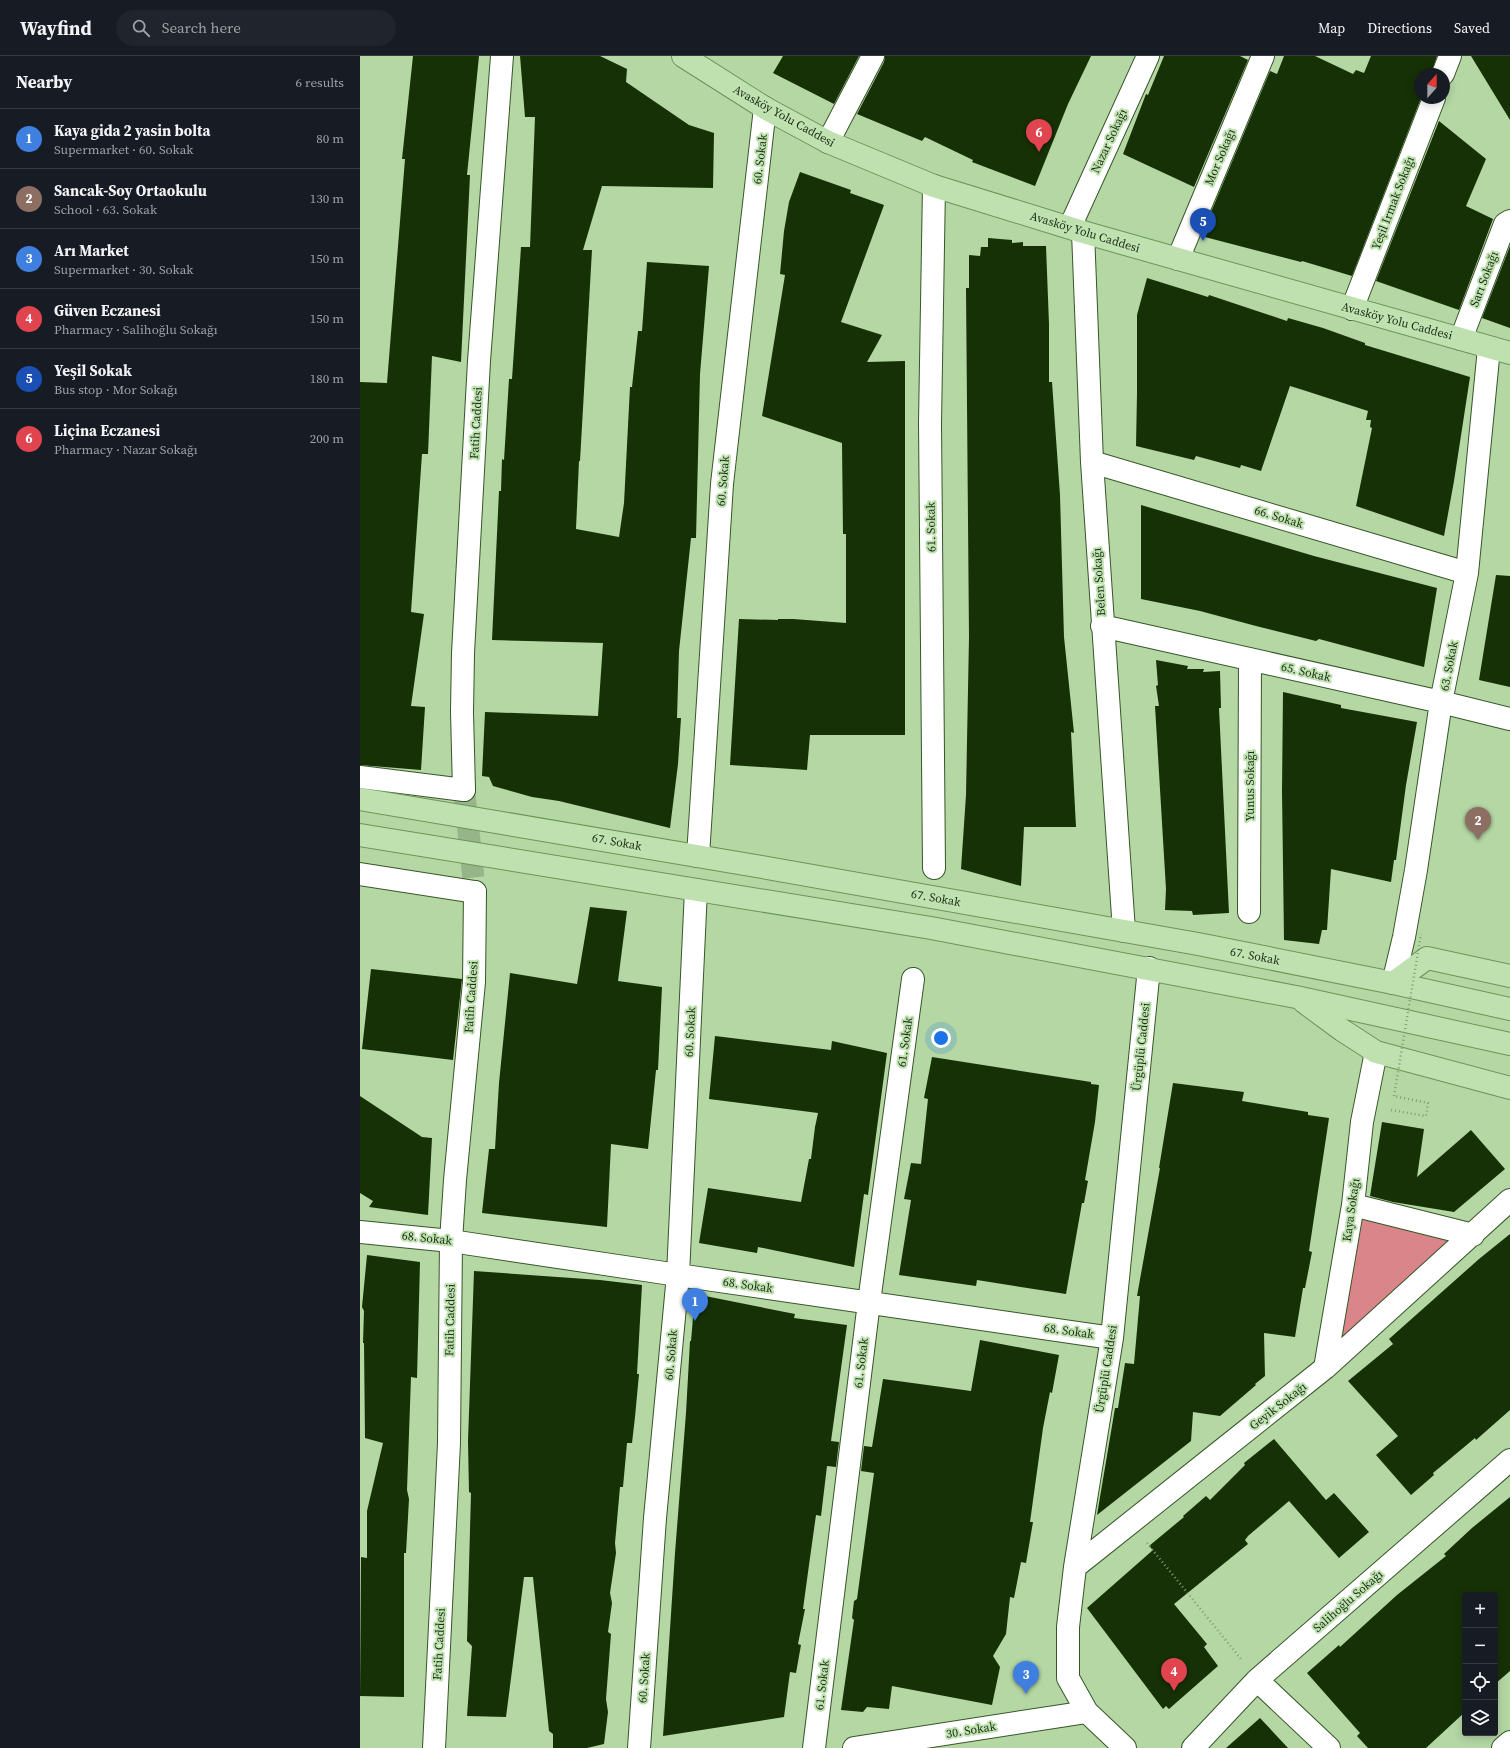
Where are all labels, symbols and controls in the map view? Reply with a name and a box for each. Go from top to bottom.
search box [116,10,396,46]
text: Wayfind [20,15,92,41]
icon: search [130,17,152,39]
text: Search here [162,17,241,38]
text: Map [1318,18,1345,38]
text: Directions [1367,18,1432,38]
text: Saved [1454,18,1490,38]
north arrow [1414,68,1450,104]
text: Nearby [16,70,72,94]
text: 6 results [296,74,344,91]
street label: Avasköy Yolu Caddesi [730,81,838,151]
street label: Nazar Sokağı [1087,106,1131,176]
pin: 6 [1026,119,1052,152]
text: Kaya gida 2 yasin bolta [54,120,210,141]
street label: Mor Sokağı [1201,126,1239,188]
text: 1 [25,130,33,147]
text: 80 m [316,130,344,147]
street label: 60. Sokak [749,133,771,185]
text: Supermarket · 60. Sokak [54,141,193,158]
street label: Yeşil Irmak Sokağı [1368,154,1418,252]
text: Sancak-Soy Ortaokulu [54,180,207,201]
text: 2 [25,190,33,207]
text: 130 m [310,190,344,207]
text: School · 63. Sokak [54,201,157,218]
street label: Avasköy Yolu Caddesi [1028,208,1142,256]
pin: 5 [1190,208,1216,241]
text: Arı Market [54,240,129,261]
street label: Sarı Sokağı [1466,248,1502,309]
text: 3 [25,250,33,267]
text: 150 m [310,250,344,267]
text: Supermarket · 30. Sokak [54,261,193,278]
street label: Avasköy Yolu Caddesi [1340,299,1455,344]
text: Güven Eczanesi [54,300,161,321]
text: 4 [25,310,33,327]
text: 150 m [310,310,344,327]
text: Pharmacy · Salihoğlu Sokağı [54,321,218,338]
text: Yeşil Sokak [54,360,132,381]
text: 5 [25,370,33,387]
text: 180 m [310,370,344,387]
text: Bus stop · Mor Sokağı [54,381,178,398]
street label: Fatih Caddesi [466,386,486,459]
text: Liçina Eczanesi [54,420,160,441]
text: 6 [25,430,33,447]
text: 200 m [310,430,344,447]
text: Pharmacy · Nazar Sokağı [54,441,198,458]
street label: 60. Sokak [713,455,733,507]
street label: 61. Sokak [923,501,939,552]
street label: 66. Sokak [1253,502,1306,532]
street label: Belen Sokağı [1089,547,1109,617]
street label: 63. Sokak [1436,639,1462,692]
street label: 65. Sokak [1280,659,1333,686]
street label: Yunus Sokağı [1242,750,1258,821]
pin: 2 [1465,807,1491,840]
street label: 67. Sokak [591,830,644,854]
street label: 67. Sokak [910,886,963,910]
street label: 67. Sokak [1229,943,1282,969]
street label: Fatih Caddesi [460,960,482,1034]
street label: Ürgüplü Caddesi [1128,1002,1154,1092]
street label: 60. Sokak [681,1006,699,1058]
street label: 61. Sokak [894,1016,916,1068]
your location [931,1028,951,1048]
street label: Kaya Sokağı [1339,1177,1363,1243]
street label: 68. Sokak [401,1227,453,1249]
street label: 68. Sokak [722,1274,774,1296]
street label: Fatih Caddesi [441,1283,459,1356]
pin: 1 [682,1288,708,1321]
street label: 68. Sokak [1043,1320,1095,1342]
street label: Ürgüplü Caddesi [1091,1324,1121,1414]
street label: 60. Sokak [661,1329,681,1381]
street label: 61. Sokak [850,1337,872,1389]
street label: Geyik Sokağı [1246,1378,1310,1433]
street label: Salihoğlu Sokağı [1310,1566,1387,1636]
map controls [1462,1592,1498,1736]
button: + [1462,1592,1498,1628]
street label: Fatih Caddesi [429,1607,449,1680]
button: − [1462,1628,1498,1664]
street label: 60. Sokak [634,1652,654,1704]
pin: 4 [1161,1658,1187,1691]
street label: 61. Sokak [811,1659,833,1711]
pin: 3 [1013,1661,1039,1694]
button: locate [1462,1664,1498,1700]
button: layers [1462,1700,1498,1736]
street label: 30. Sokak [945,1718,997,1742]

